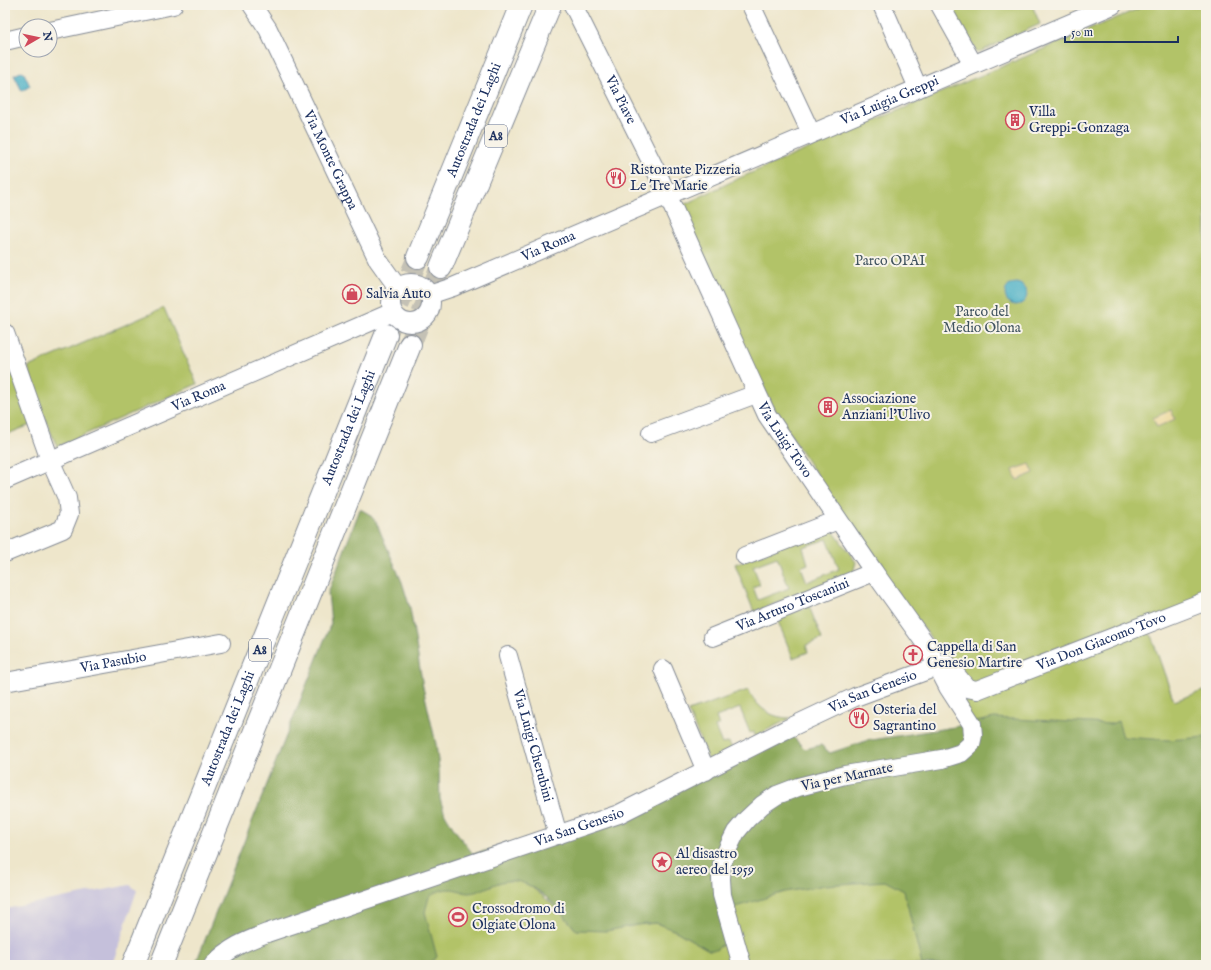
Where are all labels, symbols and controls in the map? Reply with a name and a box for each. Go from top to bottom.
north arrow [18,18,58,58]
scale bar [1065,18,1178,44]
text: 50 m [1071,25,1093,40]
text: N [39,30,55,43]
street label: Autostrada dei Laghi [442,60,506,181]
street label: Via Piave [600,71,640,128]
street label: Via Luigia Greppi [837,71,942,130]
place label: Villa Greppi-Gonzaga [1028,103,1130,137]
street label: Via Monte Grappa [299,107,362,213]
building icon: Villa Greppi-Gonzaga [1004,109,1026,131]
road number: A8 [485,125,507,147]
place label: Ristorante Pizzeria Le Tre Marie [630,161,742,195]
restaurant icon: Ristorante Pizzeria Le Tre Marie [605,167,627,189]
street label: Via Roma [518,226,579,266]
park label: Parco OPAI [855,252,925,270]
shop icon: Salvia Auto [341,283,363,305]
place label: Salvia Auto [366,285,431,303]
park label: Parco del Medio Olona [943,303,1022,337]
street label: Autostrada dei Laghi [317,367,380,489]
street label: Via Roma [168,376,229,416]
place label: Associazione Anziani l'Ulivo [841,390,931,424]
building icon: Associazione Anziani l'Ulivo [817,396,839,418]
street label: Via Luigi Tovo [753,398,816,482]
street label: Via Arturo Toscanini [733,574,852,636]
street label: Via Don Giacomo Tovo [1033,608,1169,675]
place label: Cappella di San Genesio Martire [927,638,1023,672]
road number: A8 [249,639,271,661]
church icon: Cappella di San Genesio Martire [902,644,924,666]
street label: Via Pasubio [78,648,148,677]
street label: Via San Genesio [825,666,920,718]
street label: Autostrada dei Laghi [197,668,259,789]
street label: Via Luigi Cherubini [508,686,557,804]
place label: Osteria del Sagrantino [873,701,937,735]
restaurant icon: Osteria del Sagrantino [848,707,870,729]
street label: Via per Marnate [799,758,895,796]
street label: Via San Genesio [531,804,628,851]
place label: Al disastro aereo del 1959 [675,845,754,879]
place icon: Al disastro aereo del 1959 [651,851,673,873]
place label: Crossodromo di Olgiate Olona [472,900,565,934]
sports icon: Crossodromo di Olgiate Olona [447,906,469,928]

